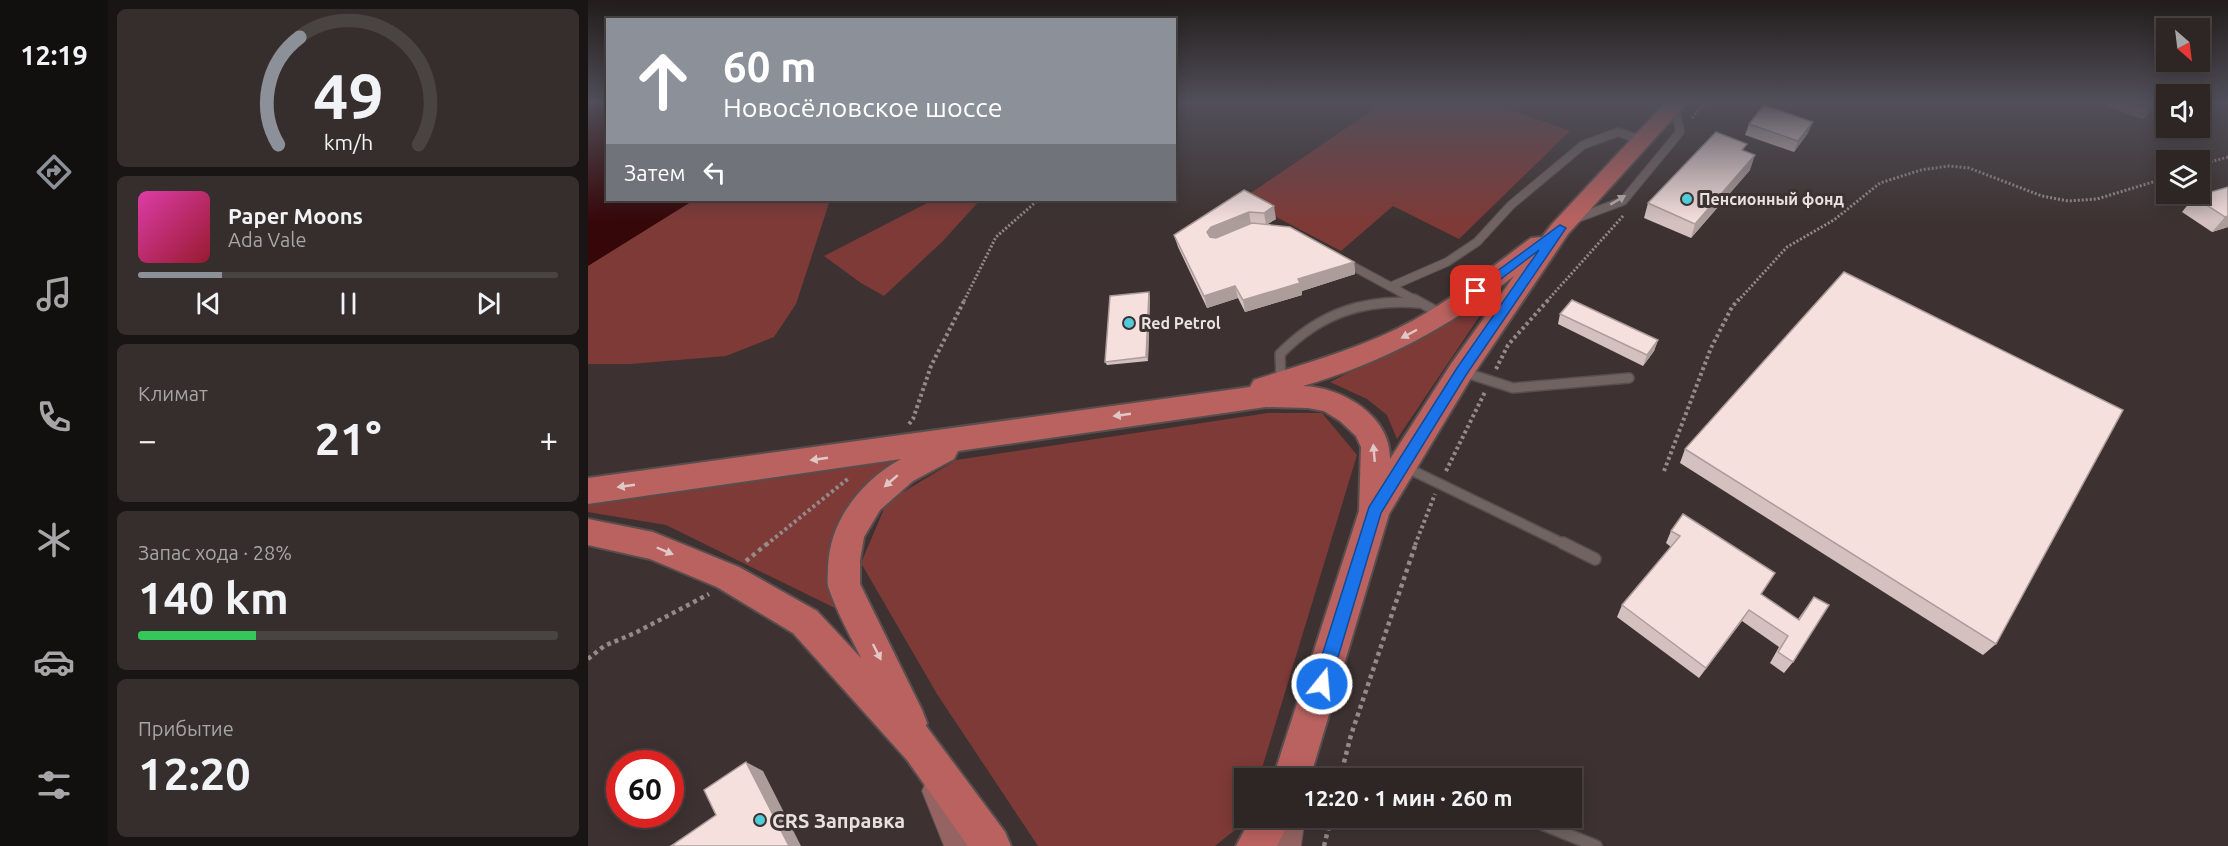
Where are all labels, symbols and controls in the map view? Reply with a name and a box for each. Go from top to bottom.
north arrow [2156,18,2210,72]
map controls [2156,18,2210,204]
text: 12:19 [20,40,88,70]
icon: ahead [624,42,702,120]
text: 60 m [723,43,817,90]
text: 49 [313,61,383,131]
button: sound [2156,84,2210,138]
text: Новосёловское шоссе [723,92,1003,122]
text: km/h [323,131,373,155]
button: layers [2156,150,2210,204]
icon: directions [33,151,75,193]
icon: left [698,156,731,189]
text: Затем [624,160,686,185]
place label: Пенсионный фонд [1699,190,1844,208]
marker: Пенсионный фонд [1680,192,1694,206]
one-way arrow [1610,195,1626,206]
text: Paper Moons [228,203,363,228]
text: Ada Vale [228,228,306,251]
pin [1450,265,1501,316]
icon: music [33,273,75,315]
icon: arrive [1459,274,1492,307]
icon: previous [192,287,225,320]
icon: pause [332,287,365,320]
icon: next [472,287,505,320]
place label: Red Petrol [1141,314,1221,332]
marker: Red Petrol [1122,316,1136,330]
one-way arrow [1400,329,1417,338]
text: Климат [138,382,208,405]
icon: phone [33,396,75,438]
one-way arrow [1113,411,1132,420]
text: 21° [315,413,381,464]
text: − [138,421,157,458]
text: + [539,421,558,458]
one-way arrow [1370,443,1379,462]
one-way arrow [809,455,828,464]
one-way arrow [884,474,899,487]
one-way arrow [616,481,635,490]
icon: climate [33,519,75,561]
text: Запас хода · 28% [138,541,292,564]
one-way arrow [656,547,674,556]
text: 140 km [138,572,289,623]
icon: car [33,641,75,683]
one-way arrow [872,643,882,660]
position arrow [1290,652,1354,716]
text: Прибытие [138,717,234,740]
text: 12:20 [138,748,251,799]
speed limit sign: 60 [606,750,684,828]
icon: filters [33,764,75,806]
text: 12:20 · 1 мин · 260 m [1304,785,1512,810]
place label: CRS Заправка [772,809,905,832]
marker: CRS Заправка [753,813,767,827]

